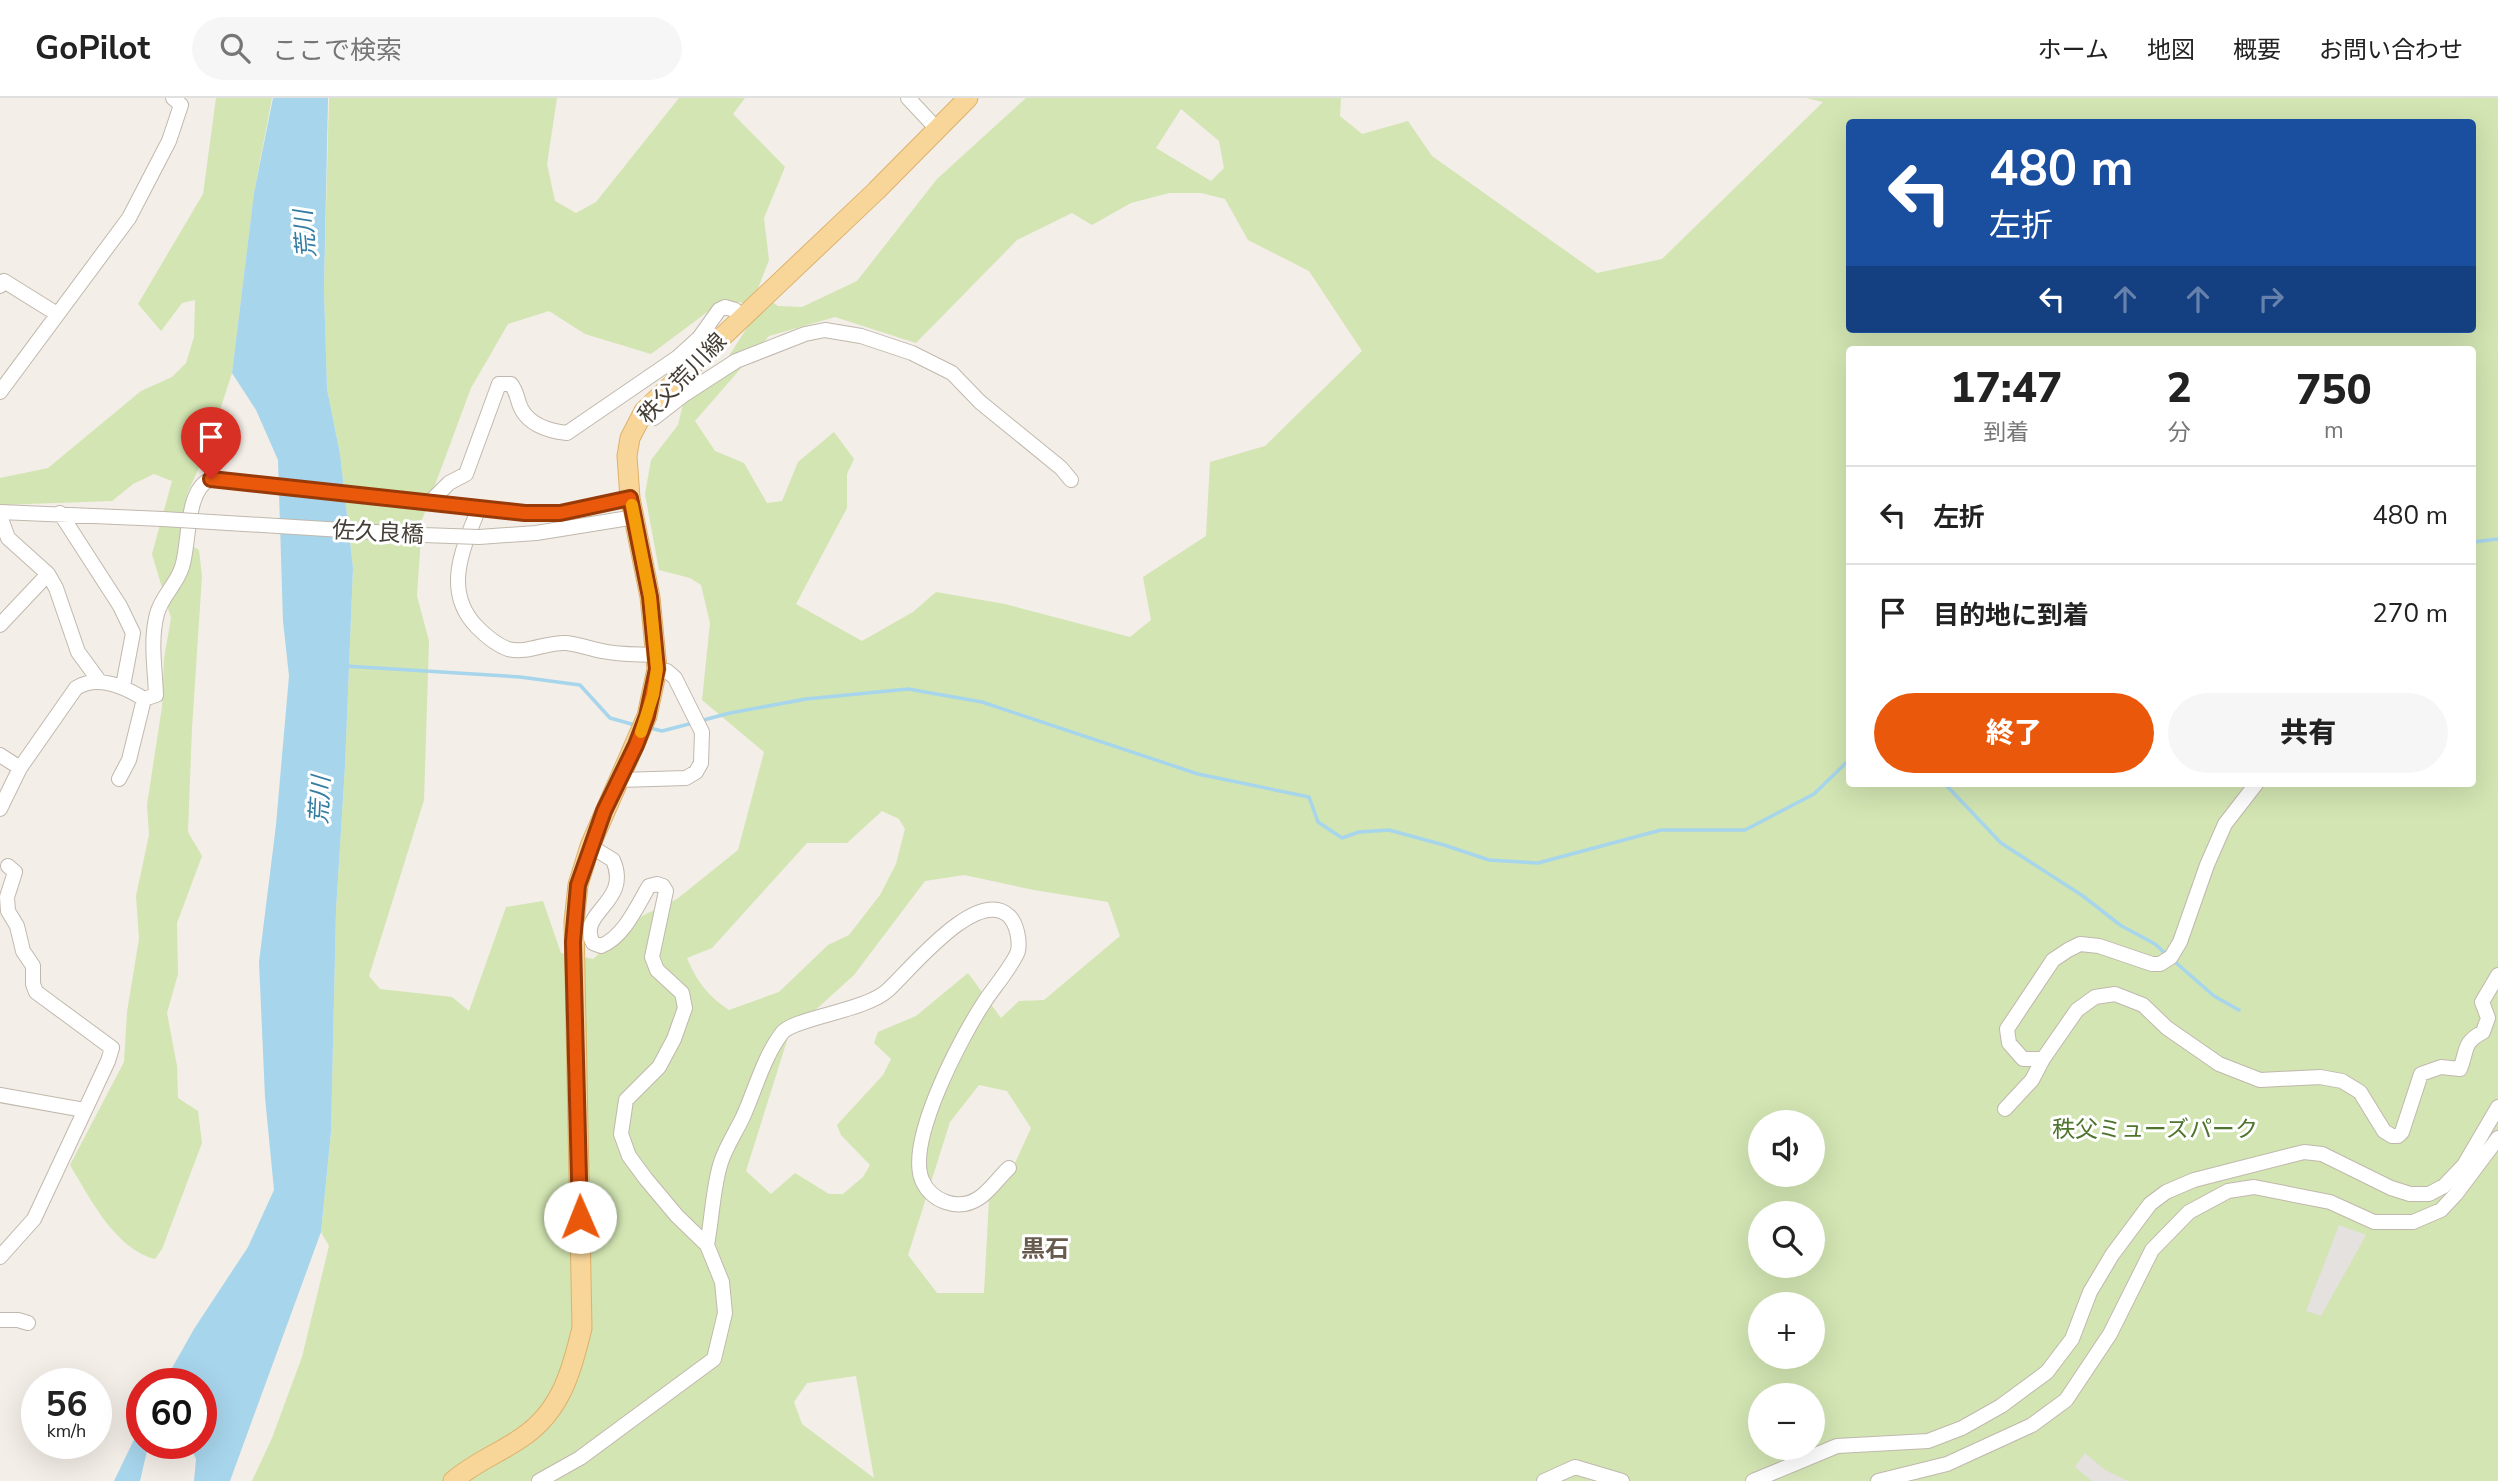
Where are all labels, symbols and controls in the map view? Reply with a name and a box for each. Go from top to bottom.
search box [192,17,682,80]
text: GoPilot [35,26,150,71]
icon: search [216,29,254,67]
text: ここで検索 [272,33,402,68]
text: ホーム [2038,34,2109,66]
text: 地図 [2147,34,2195,66]
text: 概要 [2233,34,2281,66]
text: お問い合わせ [2319,34,2463,66]
text: 480 m [1989,135,2133,202]
icon: left [1874,147,1965,238]
text: 左折 [1989,204,2053,247]
water label: 荒川 [287,206,323,259]
icon: left [2033,280,2071,318]
icon: ahead [2106,280,2144,318]
icon: ahead [2179,280,2217,318]
icon: right [2252,280,2290,318]
street label: 秩父荒川線 [631,326,733,430]
text: 17:47 [1950,360,2062,417]
text: 2 [2166,360,2192,417]
text: 750 [2296,362,2372,419]
pin [181,407,241,479]
text: m [2324,415,2344,446]
text: 到着 [1983,417,2029,448]
text: 分 [2168,417,2191,448]
icon: arrive [192,418,230,456]
icon: left [1874,496,1912,534]
text: 480 m [2372,498,2448,533]
text: 左折 [1933,500,1985,535]
street label: 佐久良橋 [331,515,425,550]
icon: arrive [1874,594,1912,632]
text: 270 m [2372,596,2448,631]
text: 目的地に到着 [1933,598,2089,633]
button: 終了 [1874,693,2154,773]
button: 共有 [2168,693,2448,773]
water label: 荒川 [303,772,337,825]
map controls [1748,1110,1825,1460]
button: sound [1748,1110,1825,1187]
park label: 秩父ミューズパーク [2052,1114,2258,1145]
position arrow [543,1180,617,1254]
button: search [1748,1201,1825,1278]
district label: 黒石 [1021,1233,1069,1265]
button: + [1748,1292,1825,1369]
speed limit sign: 60 [126,1368,217,1459]
text: 56 [45,1381,88,1428]
button: − [1748,1383,1825,1460]
text: km/h [47,1419,86,1443]

